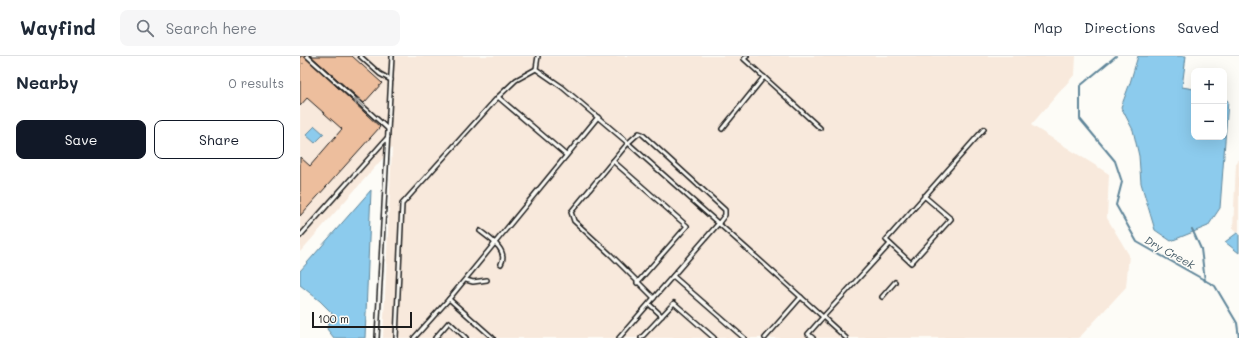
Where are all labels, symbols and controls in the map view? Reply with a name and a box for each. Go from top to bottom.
search box [120,10,400,46]
text: Wayfind [20,15,96,40]
icon: search [134,17,156,39]
text: Search here [166,18,257,38]
text: Map [1034,18,1062,37]
text: Directions [1084,18,1155,37]
text: Saved [1177,18,1219,37]
map controls [1191,68,1227,140]
button: + [1191,68,1227,104]
text: Nearby [16,71,78,93]
text: 0 results [229,74,284,91]
one-way arrow [355,99,365,108]
button: − [1191,104,1227,140]
button: Save [16,120,146,159]
button: Share [154,120,284,159]
water label: Dry Creek [1142,232,1198,272]
scale bar [312,310,412,329]
text: 100 m [318,311,349,326]

